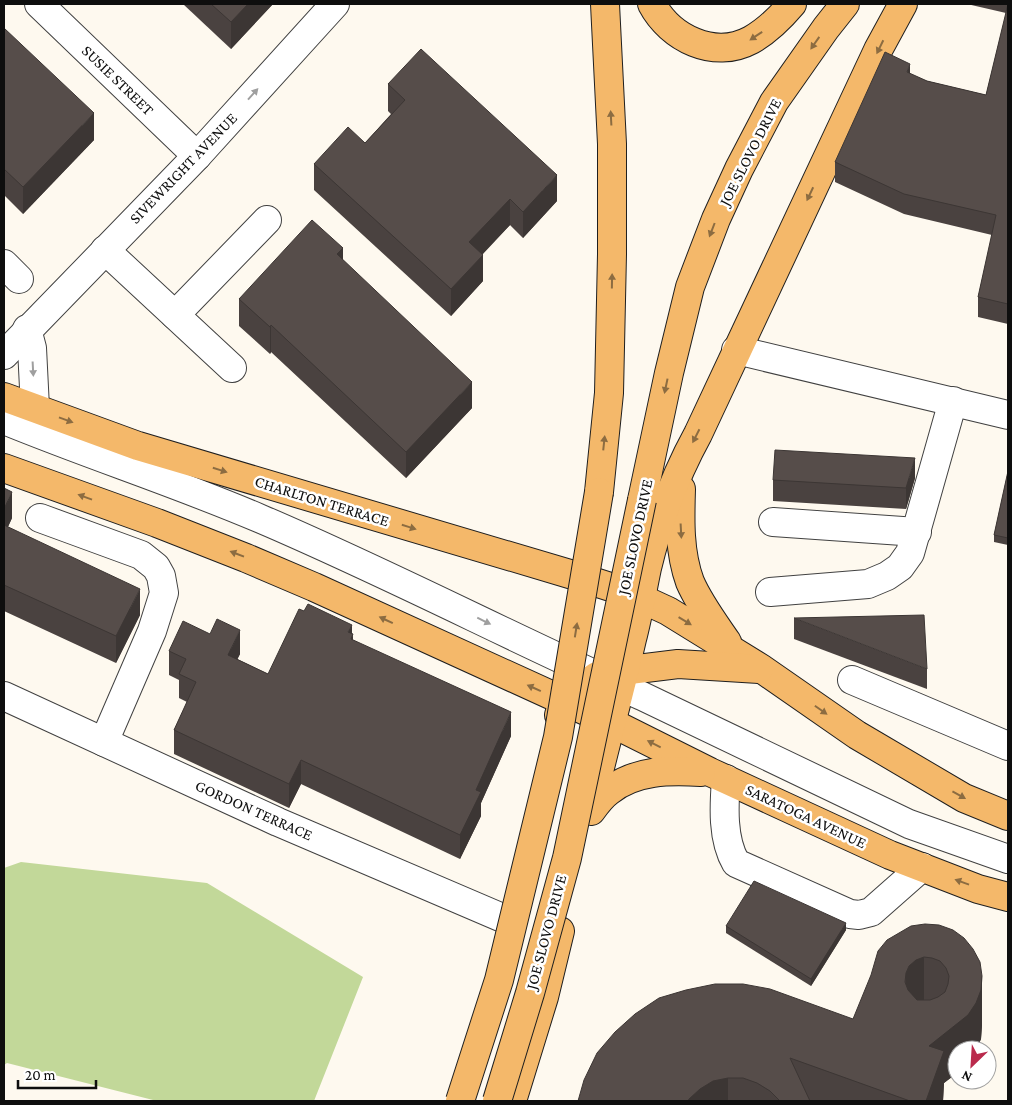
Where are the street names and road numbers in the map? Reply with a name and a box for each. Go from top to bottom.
street label: SUSIE STREET [79,42,158,119]
street label: JOE SLOVO DRIVE [715,95,785,211]
street label: SIVEWRIGHT AVENUE [126,109,240,227]
street label: CHARLTON TERRACE [253,472,391,530]
street label: JOE SLOVO DRIVE [614,477,657,599]
street label: GORDON TERRACE [193,777,315,844]
street label: SARATOGA AVENUE [743,781,869,852]
street label: JOE SLOVO DRIVE [522,873,571,993]

